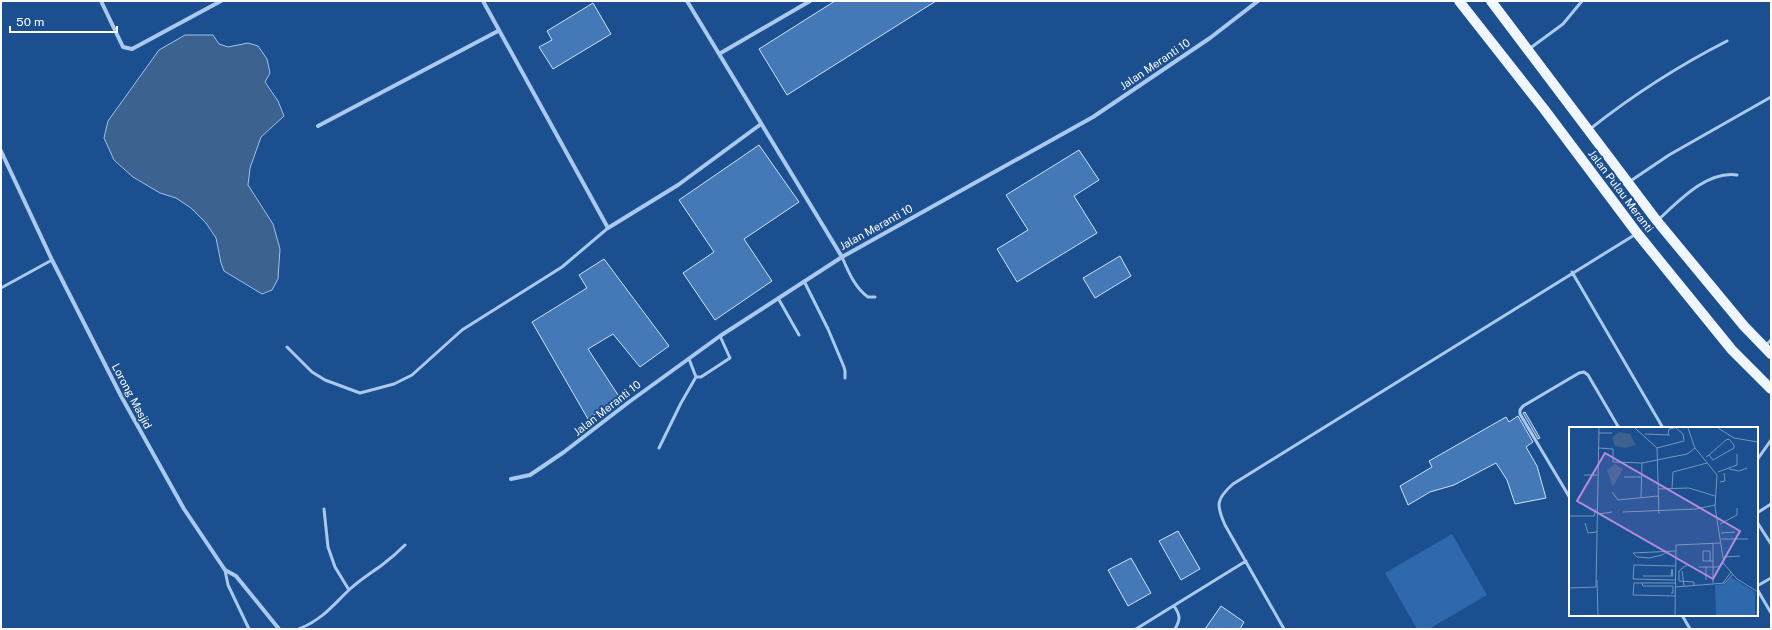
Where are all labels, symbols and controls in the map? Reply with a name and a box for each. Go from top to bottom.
scale bar [10,8,117,34]
text: 50 m [16,15,44,29]
street label: Jalan Meranti 10 [1118,36,1192,92]
street label: Jalan Pulau Meranti [1586,148,1656,234]
street label: Jalan Meranti 10 [837,202,915,252]
street label: Lorong Masjid [110,361,154,431]
street label: Jalan Meranti 10 [571,378,643,438]
inset map [1569,427,1758,616]

